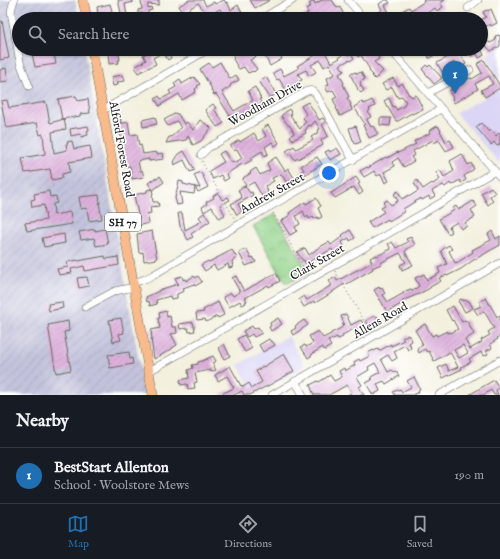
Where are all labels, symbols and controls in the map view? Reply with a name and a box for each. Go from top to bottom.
search box [12,12,488,56]
icon: search [26,23,48,45]
text: Search here [58,25,129,44]
pin: 1 [442,61,468,94]
street label: Woodham Drive [226,77,305,130]
street label: Alford Forest Road [105,99,137,199]
your location [319,163,339,183]
street label: Andrew Street [237,170,307,218]
road number: SH 77 [105,213,141,231]
street label: Clark Street [287,241,347,284]
street label: Allens Road [349,299,411,343]
text: Nearby [16,411,69,432]
text: BestStart Allenton [54,458,169,477]
text: 1 [27,467,31,484]
text: 190 m [454,467,484,484]
text: School · Woolstore Mews [54,477,189,494]
tab: Map [67,513,89,551]
tab: Directions [224,513,272,551]
tab: Saved [407,513,433,551]

